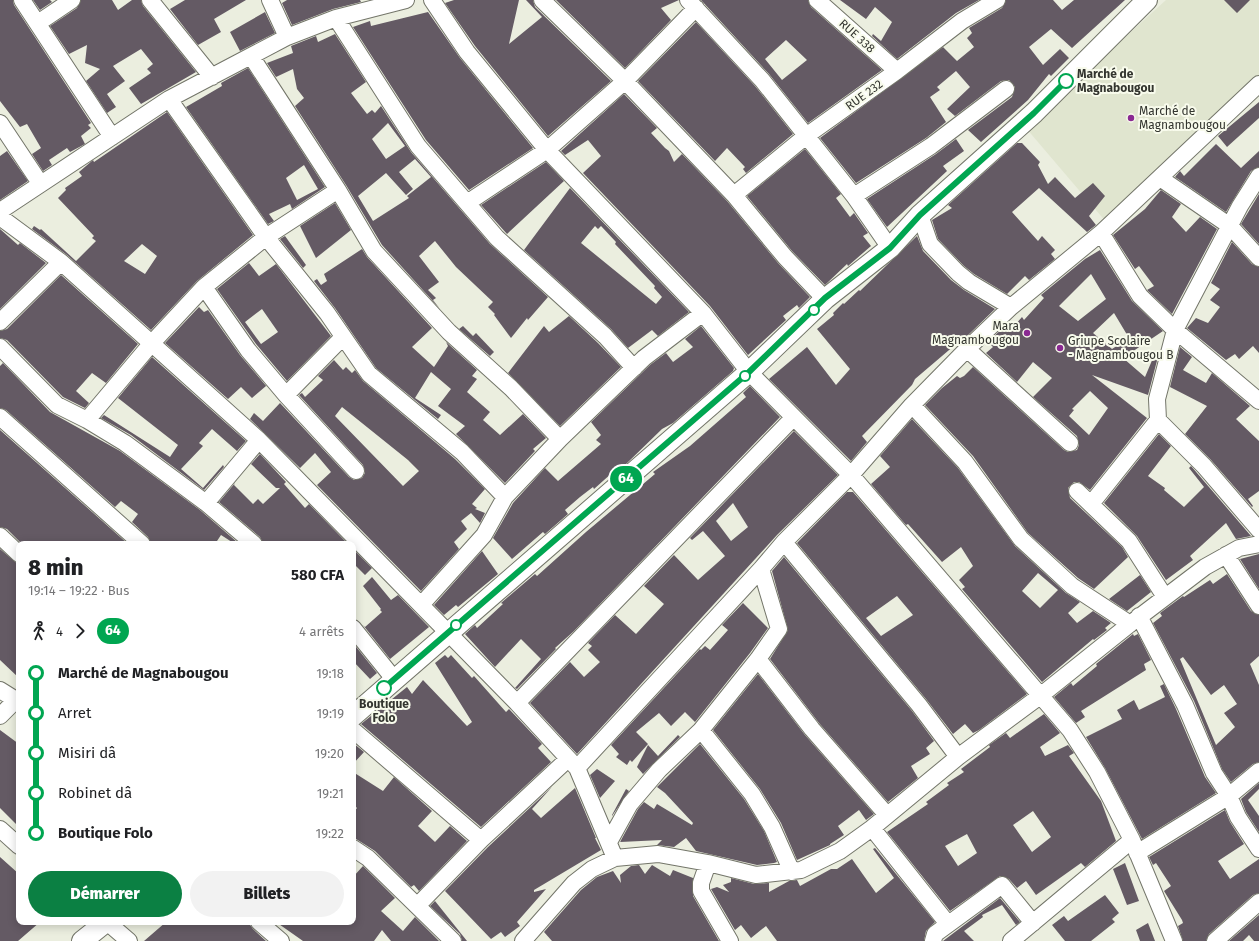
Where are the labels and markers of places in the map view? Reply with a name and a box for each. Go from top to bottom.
place label: Marché de Magnabougou [1077,67,1154,95]
marker: Marché de Magnabougou [1058,73,1074,89]
place label: Marché de Magnambougou [1139,104,1226,132]
marker: Marché de Magnambougou [1126,113,1136,123]
unlabelled marker [808,304,820,316]
place label: Mara Magnambougou [932,319,1019,347]
marker: Mara Magnambougou [1022,328,1032,338]
place label: Griupe Scolaire - Magnambougou B [1068,334,1173,362]
marker: Griupe Scolaire - Magnambougou B [1055,343,1065,353]
unlabelled marker [739,370,751,382]
unlabelled marker [450,619,462,631]
marker: Boutique Folo [376,680,392,696]
place label: Boutique Folo [359,697,409,725]

